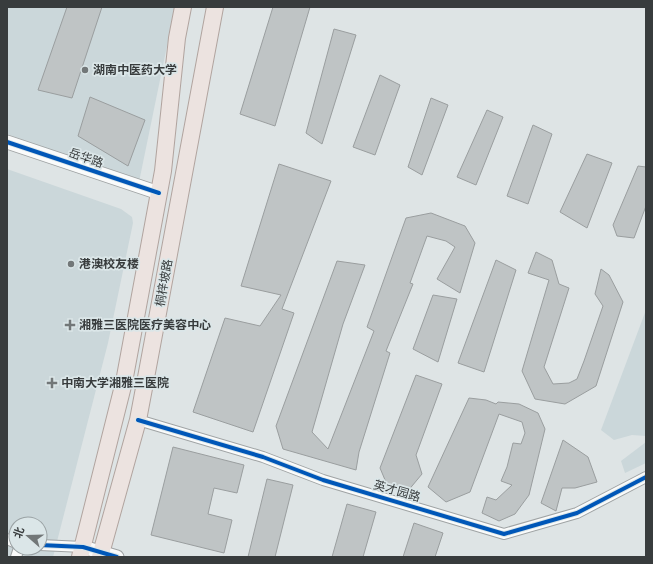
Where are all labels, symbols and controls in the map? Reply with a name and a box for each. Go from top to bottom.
place label: 湖南中医药大学 [93,62,177,78]
marker: 湖南中医药大学 [80,65,90,75]
street label: 岳华路 [66,145,106,171]
place label: 港澳校友楼 [79,256,139,272]
street label: 桐梓坡路 [152,258,176,308]
marker: 港澳校友楼 [66,259,76,269]
place label: 湘雅三医院医疗美容中心 [79,317,211,333]
marker: 湘雅三医院医疗美容中心 [64,319,76,331]
place label: 中南大学湘雅三医院 [61,375,169,391]
marker: 中南大学湘雅三医院 [46,377,58,389]
street label: 英才园路 [372,477,422,505]
north arrow [8,516,48,556]
text: 北 [10,525,27,540]

